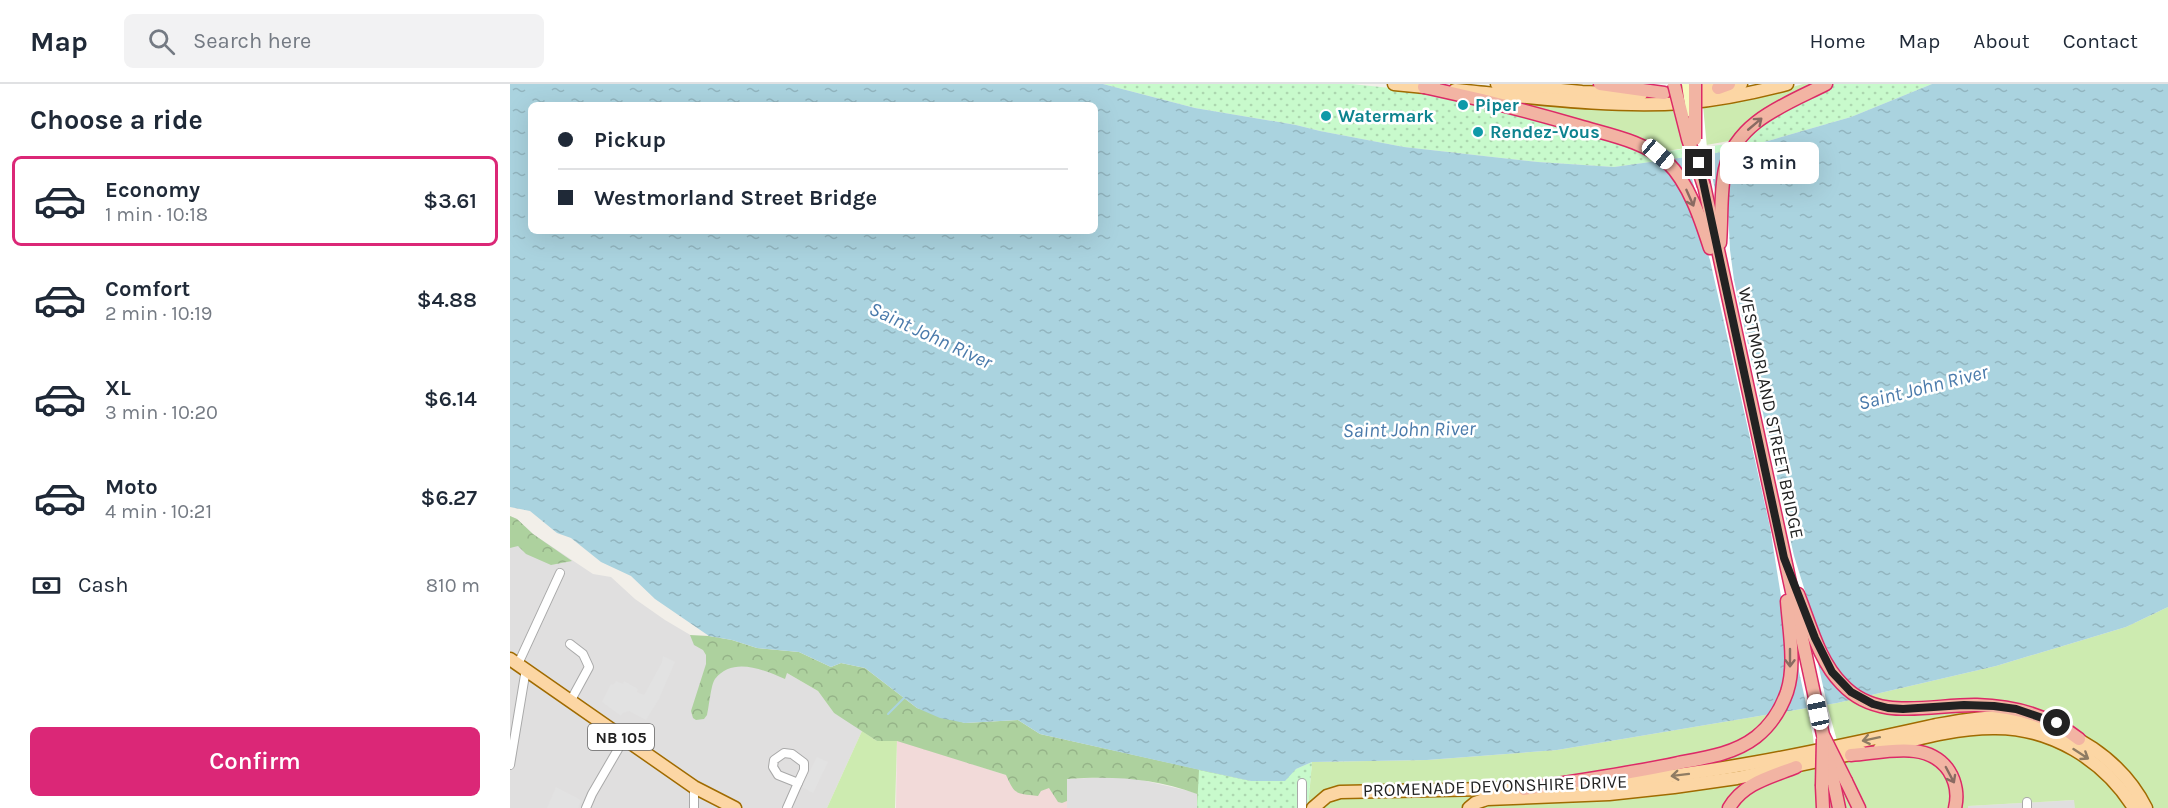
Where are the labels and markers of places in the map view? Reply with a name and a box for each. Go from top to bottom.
place label: Piper [1475,94,1519,116]
marker: Piper [1456,98,1470,112]
place label: Watermark [1338,105,1434,127]
marker: Watermark [1319,109,1333,123]
place label: Rendez-Vous [1490,121,1600,143]
marker: Rendez-Vous [1471,125,1485,139]

